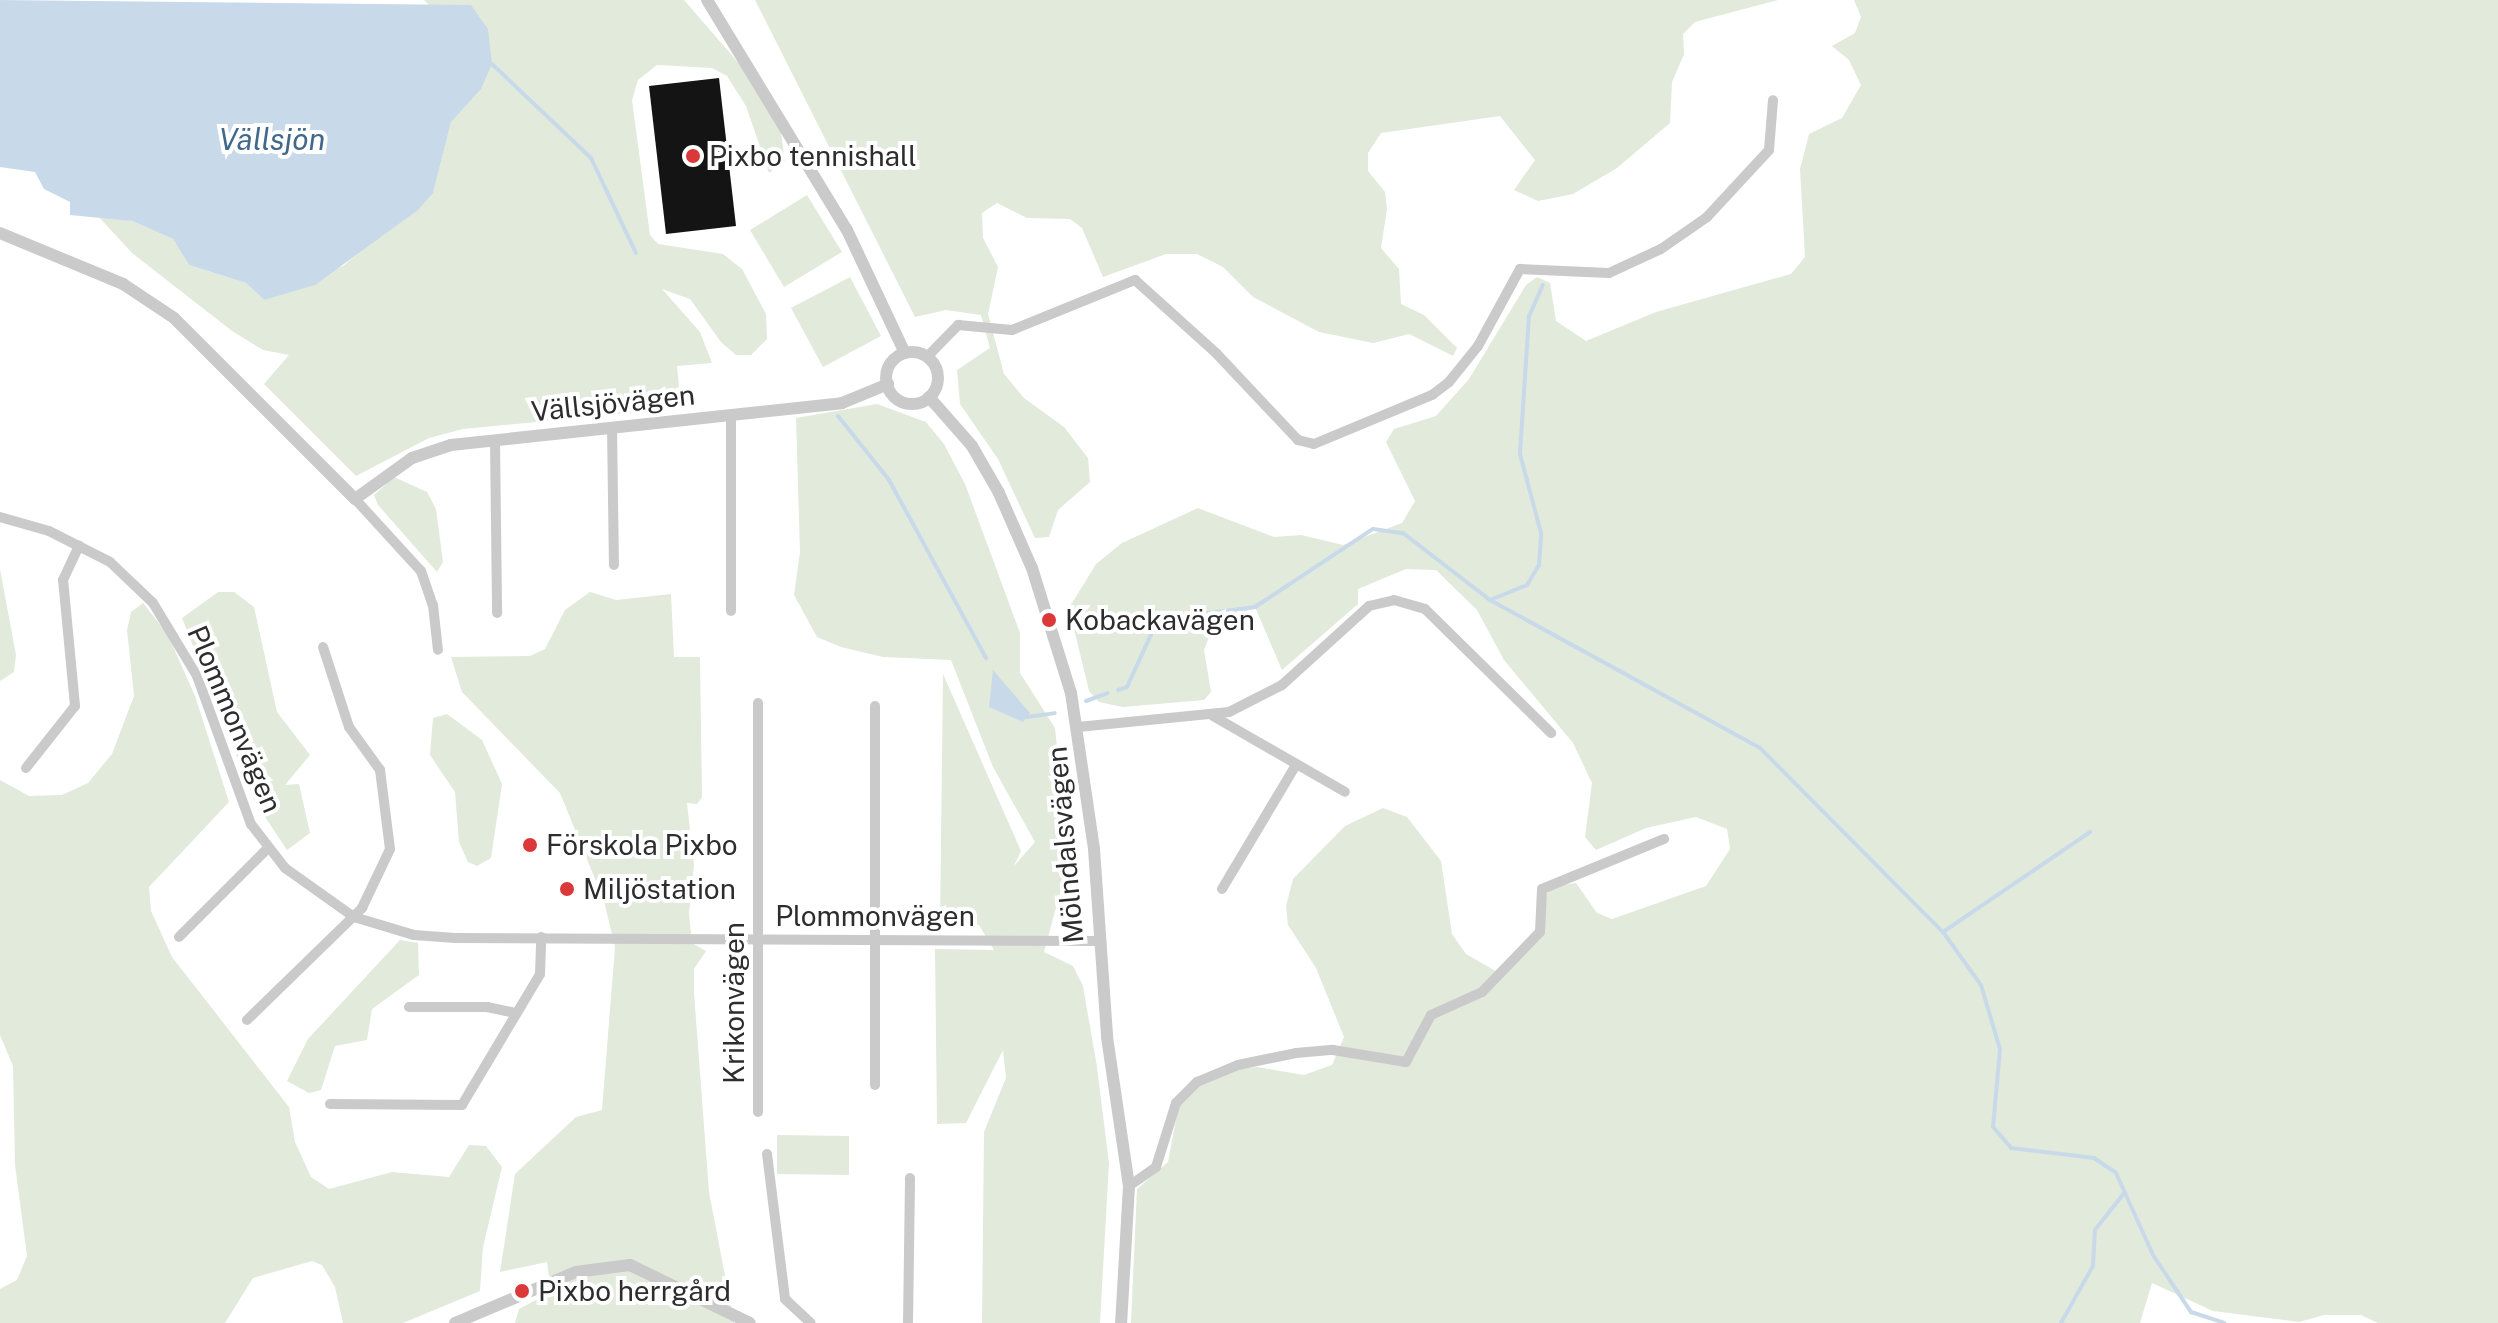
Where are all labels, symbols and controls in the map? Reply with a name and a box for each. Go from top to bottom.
water label: Vällsjön [219,121,325,157]
place label: Pixbo tennishall [709,139,917,173]
marker: Pixbo tennishall [684,147,702,165]
street label: Vällsjövägen [529,378,697,428]
place label: Kobackavägen [1065,603,1255,637]
marker: Kobackavägen [1040,611,1058,629]
street label: Plommonvägen [181,621,289,817]
street label: Mölndalsvägen [1040,745,1090,945]
place label: Förskola Pixbo [546,828,738,862]
marker: Förskola Pixbo [521,836,539,854]
place label: Miljöstation [583,872,736,906]
marker: Miljöstation [558,880,576,898]
street label: Plommonvägen [775,899,975,933]
street label: Krikonvägen [717,922,751,1084]
place label: Pixbo herrgård [538,1274,731,1308]
marker: Pixbo herrgård [513,1282,531,1300]

